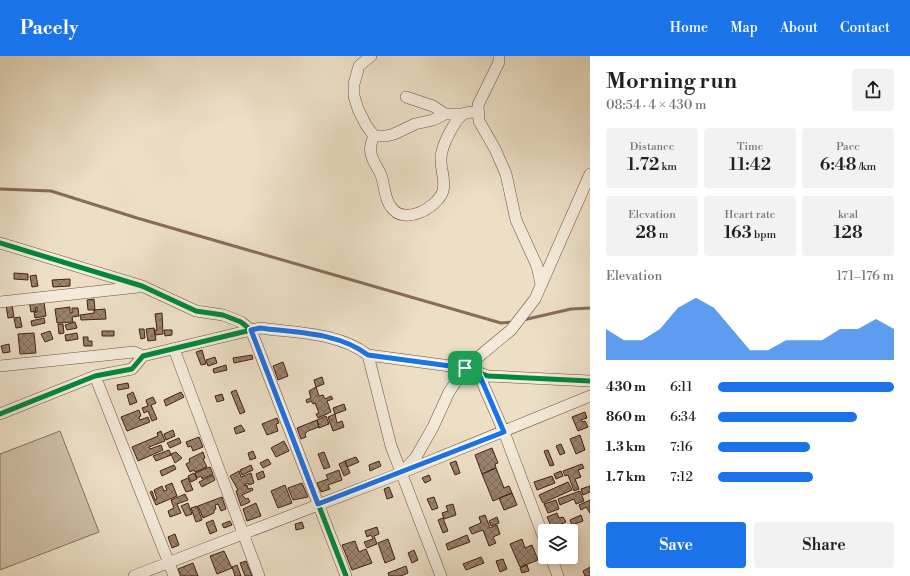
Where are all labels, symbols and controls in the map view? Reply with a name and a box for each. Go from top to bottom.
text: Pacely [20,16,79,40]
text: Home [670,19,708,37]
text: Map [730,19,758,37]
text: About [780,19,818,37]
text: Contact [840,19,890,37]
text: Morning run [606,68,737,95]
button: share [852,69,894,111]
text: 08:54 · 4 × 430 m [606,97,706,113]
text: Distance [630,140,674,154]
text: Time [737,140,763,154]
text: Pace [836,140,860,154]
text: 1.72 [627,154,659,176]
text: 11:42 [729,154,771,176]
text: 6:48 [820,154,856,176]
text: km [659,160,677,174]
text: /km [856,160,876,174]
text: Elevation [628,208,676,222]
text: Heart rate [725,208,775,222]
text: kcal [838,208,858,222]
text: 28 [636,222,657,244]
text: 163 [724,222,752,244]
text: 128 [833,222,863,244]
text: m [657,228,668,242]
text: bpm [752,228,776,242]
text: Elevation [606,268,662,284]
text: 171–176 m [836,268,894,284]
pin [448,351,482,385]
icon: arrive [454,357,476,379]
text: 430 m [606,379,646,395]
text: 6:11 [670,379,692,395]
text: 860 m [606,409,646,425]
text: 6:34 [670,409,696,425]
text: 1.3 km [606,439,646,455]
text: 7:16 [670,439,693,455]
text: 1.7 km [606,469,646,485]
text: 7:12 [670,469,693,485]
button: Save [606,522,746,568]
button: Share [754,522,894,568]
map controls [538,524,578,564]
button: layers [538,524,578,564]

